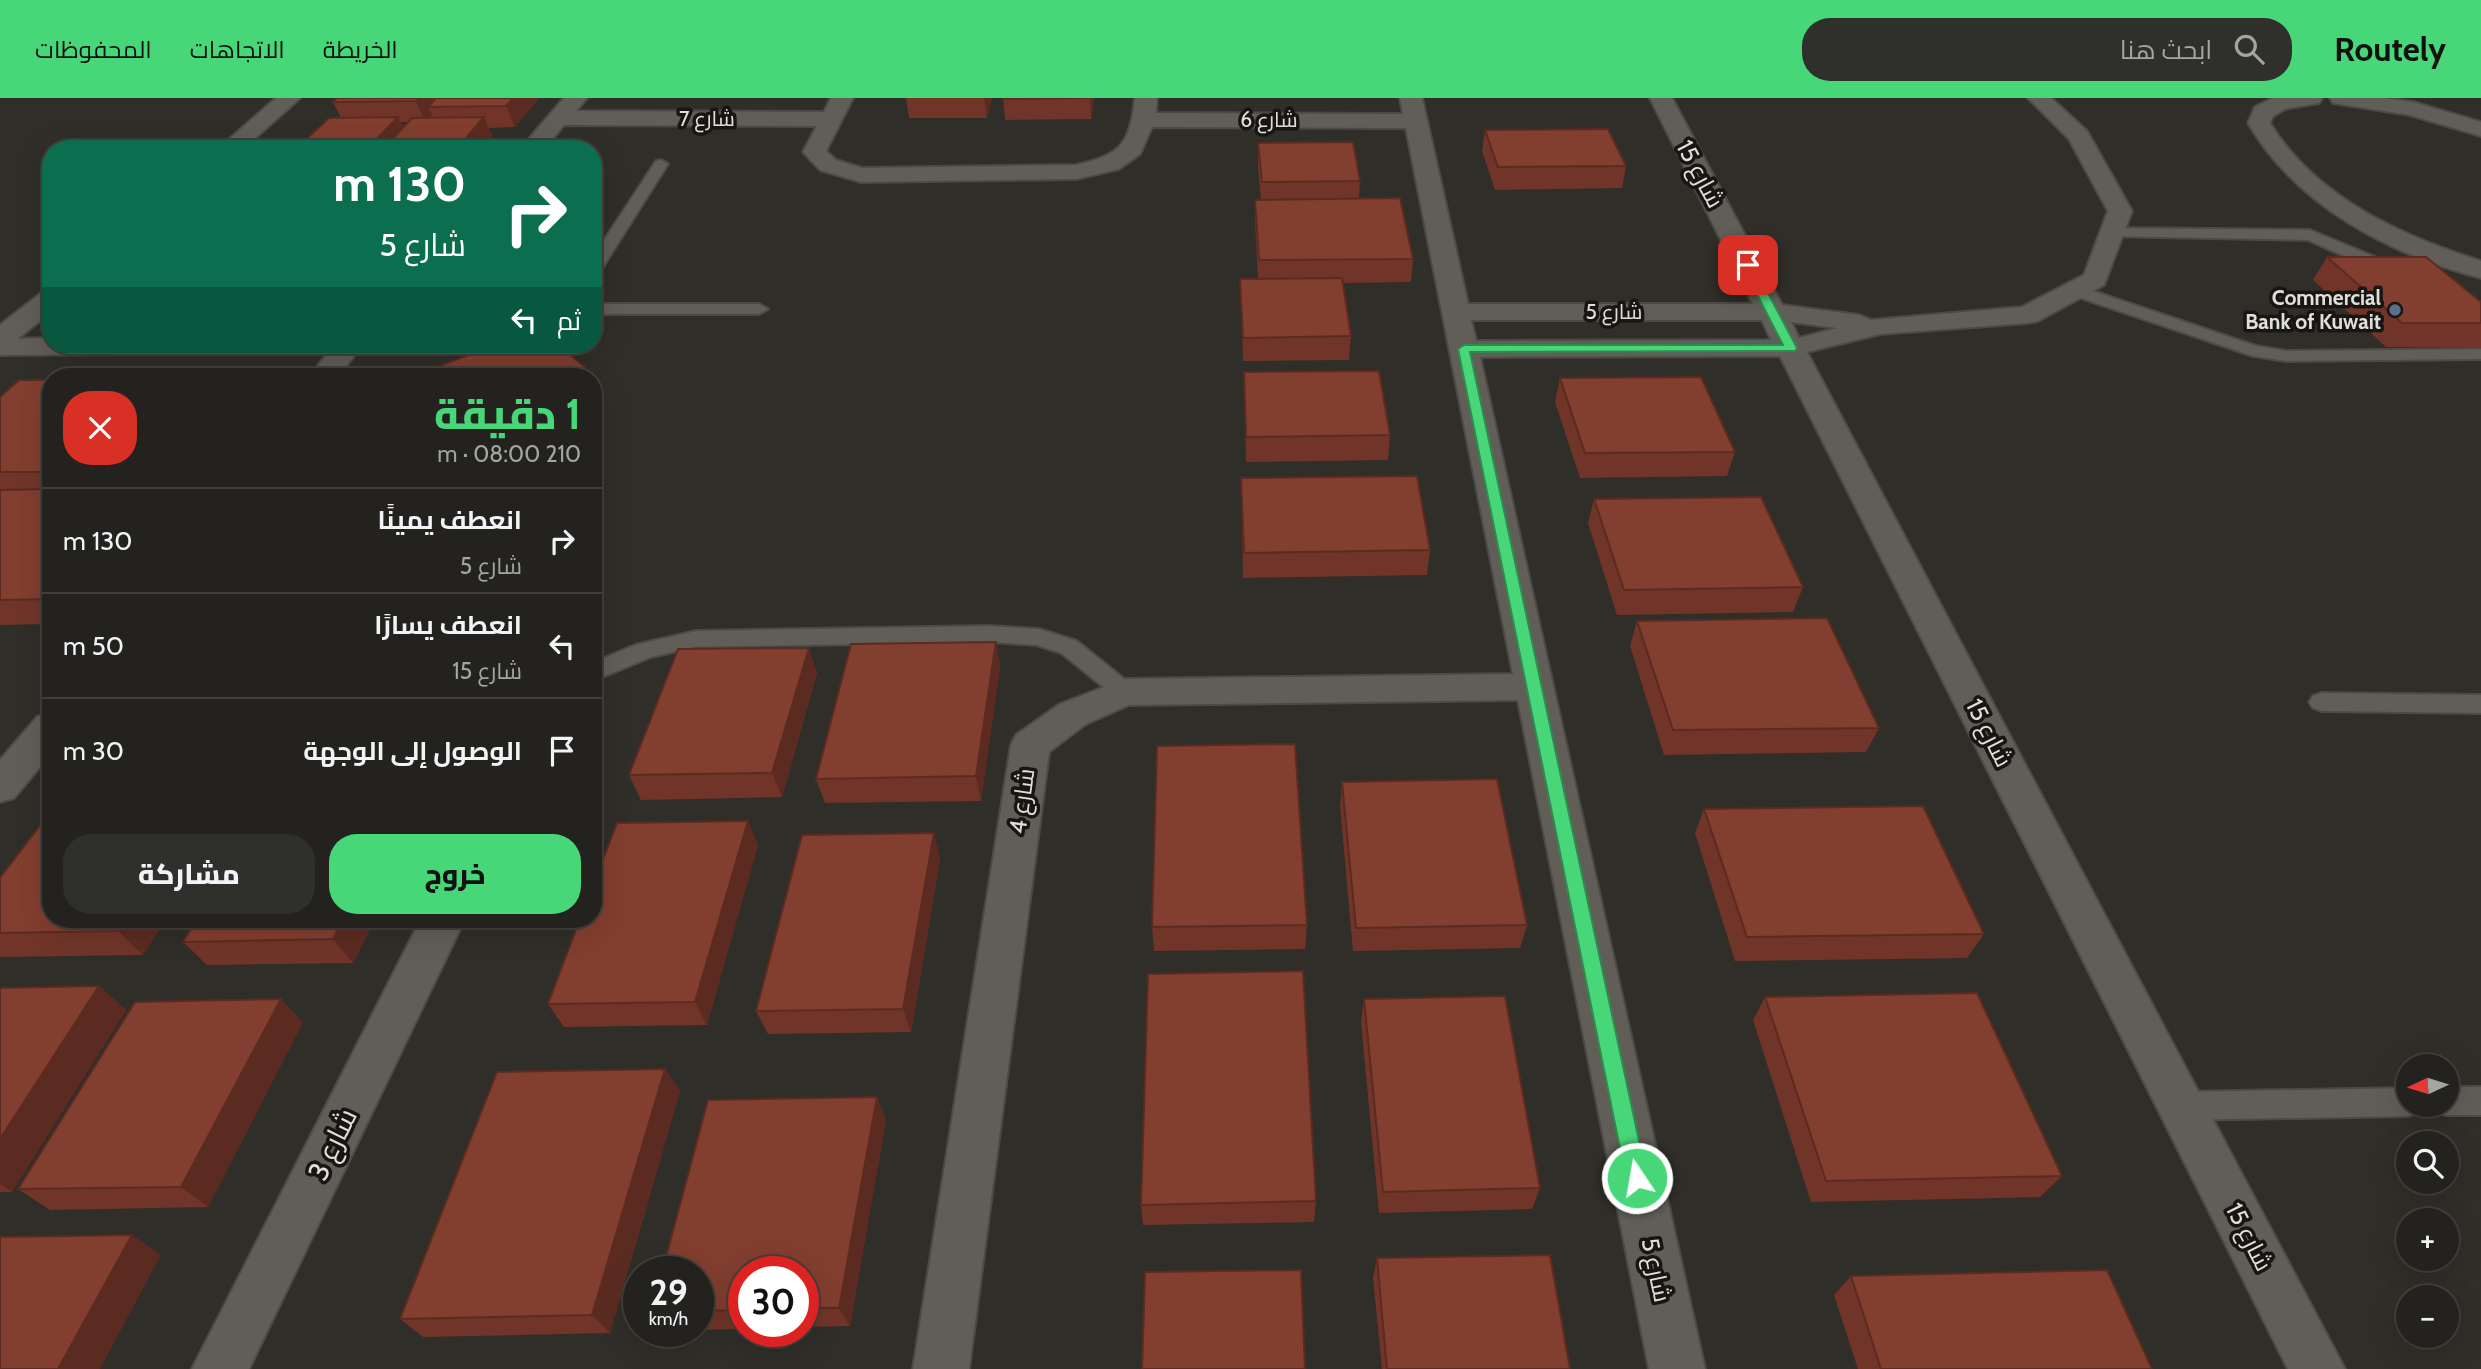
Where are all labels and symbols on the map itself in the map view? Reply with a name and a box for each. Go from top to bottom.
street label: شارع 7 [679,106,735,133]
street label: شارع 6 [1240,107,1298,134]
street label: شارع 15 [1669,135,1730,214]
pin [1718,235,1778,295]
place label: Commercial Bank of Kuwait [2245,285,2381,334]
street label: شارع 5 [1586,299,1642,326]
marker: Commercial Bank of Kuwait [2387,302,2403,318]
street label: شارع 15 [1958,694,2019,773]
street label: شارع 4 [1003,766,1042,836]
north arrow [2396,1054,2459,1116]
street label: شارع 3 [300,1103,366,1186]
position arrow [1600,1141,1674,1215]
street label: شارع 15 [2218,1198,2279,1277]
street label: شارع 5 [1634,1235,1677,1305]
speed limit sign: 30 [728,1256,819,1347]

